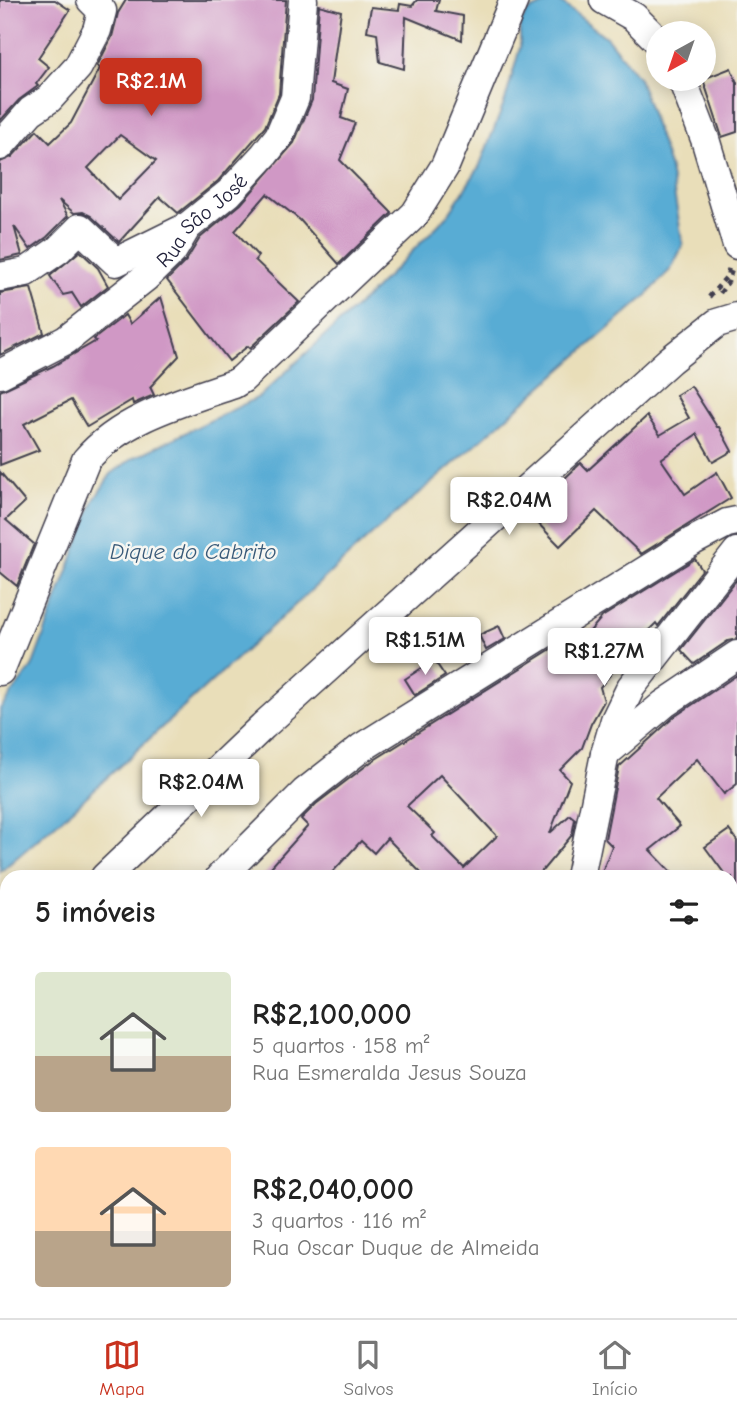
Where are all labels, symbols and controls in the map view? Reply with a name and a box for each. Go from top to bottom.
north arrow [646,21,716,91]
map controls [646,21,716,91]
pin: R$2.1M [94,58,208,118]
text: R$2.1M [116,67,186,94]
street label: Rua Sâo José [152,169,252,272]
pin: R$2.04M [444,477,574,537]
text: R$2.04M [466,486,552,513]
water label: Dique do Cabrito [110,538,276,565]
pin: R$1.51M [360,618,490,677]
text: R$1.51M [385,626,465,653]
pin: R$1.27M [539,628,669,688]
text: R$1.27M [564,637,644,664]
pin: R$2.04M [136,760,266,819]
text: R$2.04M [158,768,244,795]
icon: filters [665,893,703,931]
text: 5 imóveis [35,895,155,930]
text: R$2,100,000 [252,997,412,1032]
icon: home [91,1000,175,1084]
text: 5 quartos · 158 m² [252,1032,430,1059]
text: Rua Esmeralda Jesus Souza [252,1059,527,1086]
text: R$2,040,000 [252,1172,414,1207]
icon: home [91,1175,175,1259]
text: 3 quartos · 116 m² [252,1207,426,1234]
text: Rua Oscar Duque de Almeida [252,1234,540,1261]
tab: Mapa [99,1336,145,1400]
tab: Salvos [343,1336,393,1400]
tab: Início [592,1336,638,1400]

